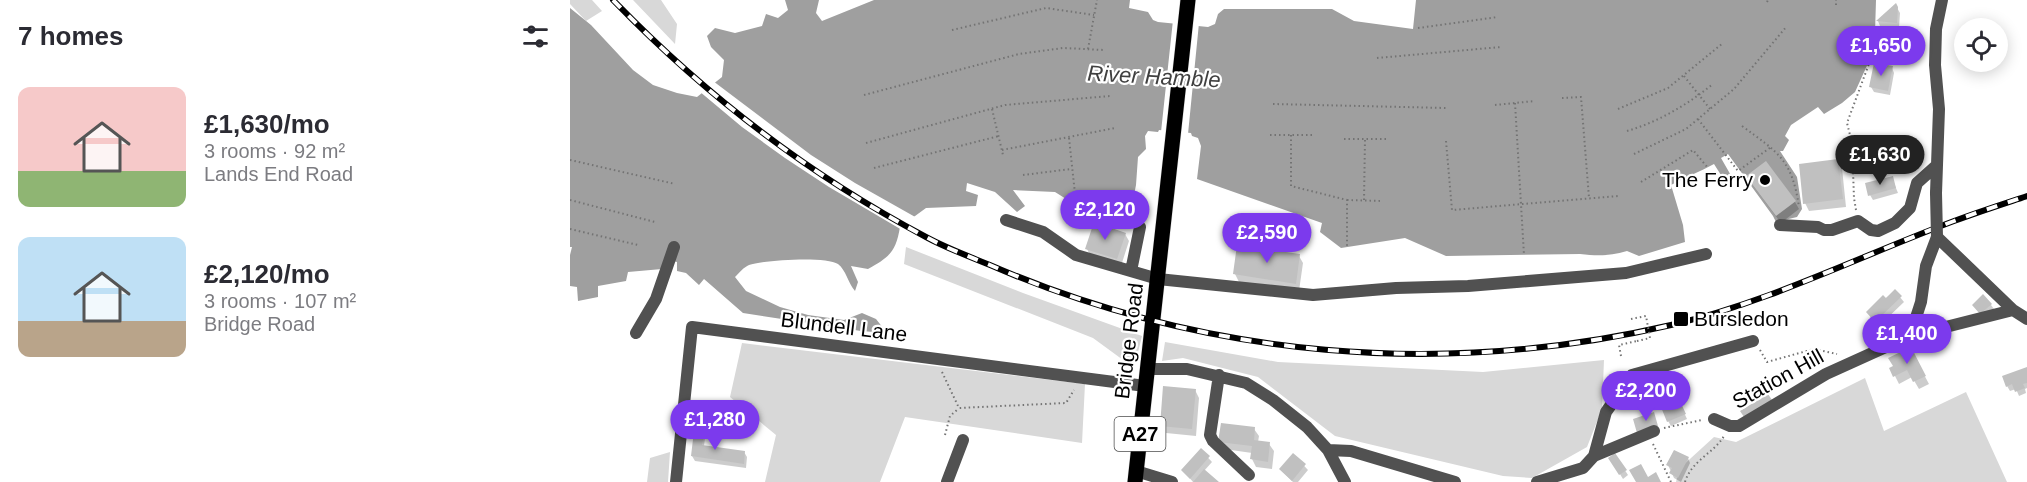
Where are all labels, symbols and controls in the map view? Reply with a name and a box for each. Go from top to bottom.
map controls [1954,18,2008,72]
button: locate [1954,18,2008,72]
icon: filters [519,20,552,53]
text: 7 homes [18,21,124,51]
pin: £1,650 [1832,26,1930,77]
text: £1,650 [1850,34,1912,56]
water label: River Hamble [1087,61,1221,92]
text: £1,630/mo [204,109,330,139]
icon: home [66,111,138,183]
pin: £1,630 [1831,135,1929,186]
text: 3 rooms · 92 m² [204,140,345,162]
text: £1,630 [1849,143,1911,165]
text: Lands End Road [204,163,353,185]
place label: The Ferry [1662,168,1753,191]
marker: The Ferry [1758,173,1772,187]
pin: £2,120 [1056,190,1154,241]
text: £2,120 [1074,198,1136,220]
pin: £2,590 [1218,213,1316,264]
text: £2,590 [1236,221,1298,243]
text: £2,120/mo [204,259,330,289]
icon: home [66,261,138,333]
street label: Bridge Road [1110,282,1147,400]
text: 3 rooms · 107 m² [204,290,356,312]
street label: Blundell Lane [779,307,909,346]
place label: Bursledon [1694,307,1789,330]
marker: Bursledon [1672,310,1690,328]
text: Bridge Road [204,313,315,335]
pin: £1,400 [1858,314,1956,365]
text: £1,400 [1876,322,1938,344]
street label: Station Hill [1728,344,1827,413]
pin: £2,200 [1597,371,1695,422]
text: £2,200 [1615,379,1677,401]
pin: £1,280 [666,400,764,451]
text: £1,280 [684,408,746,430]
road number: A27 [1114,417,1166,451]

